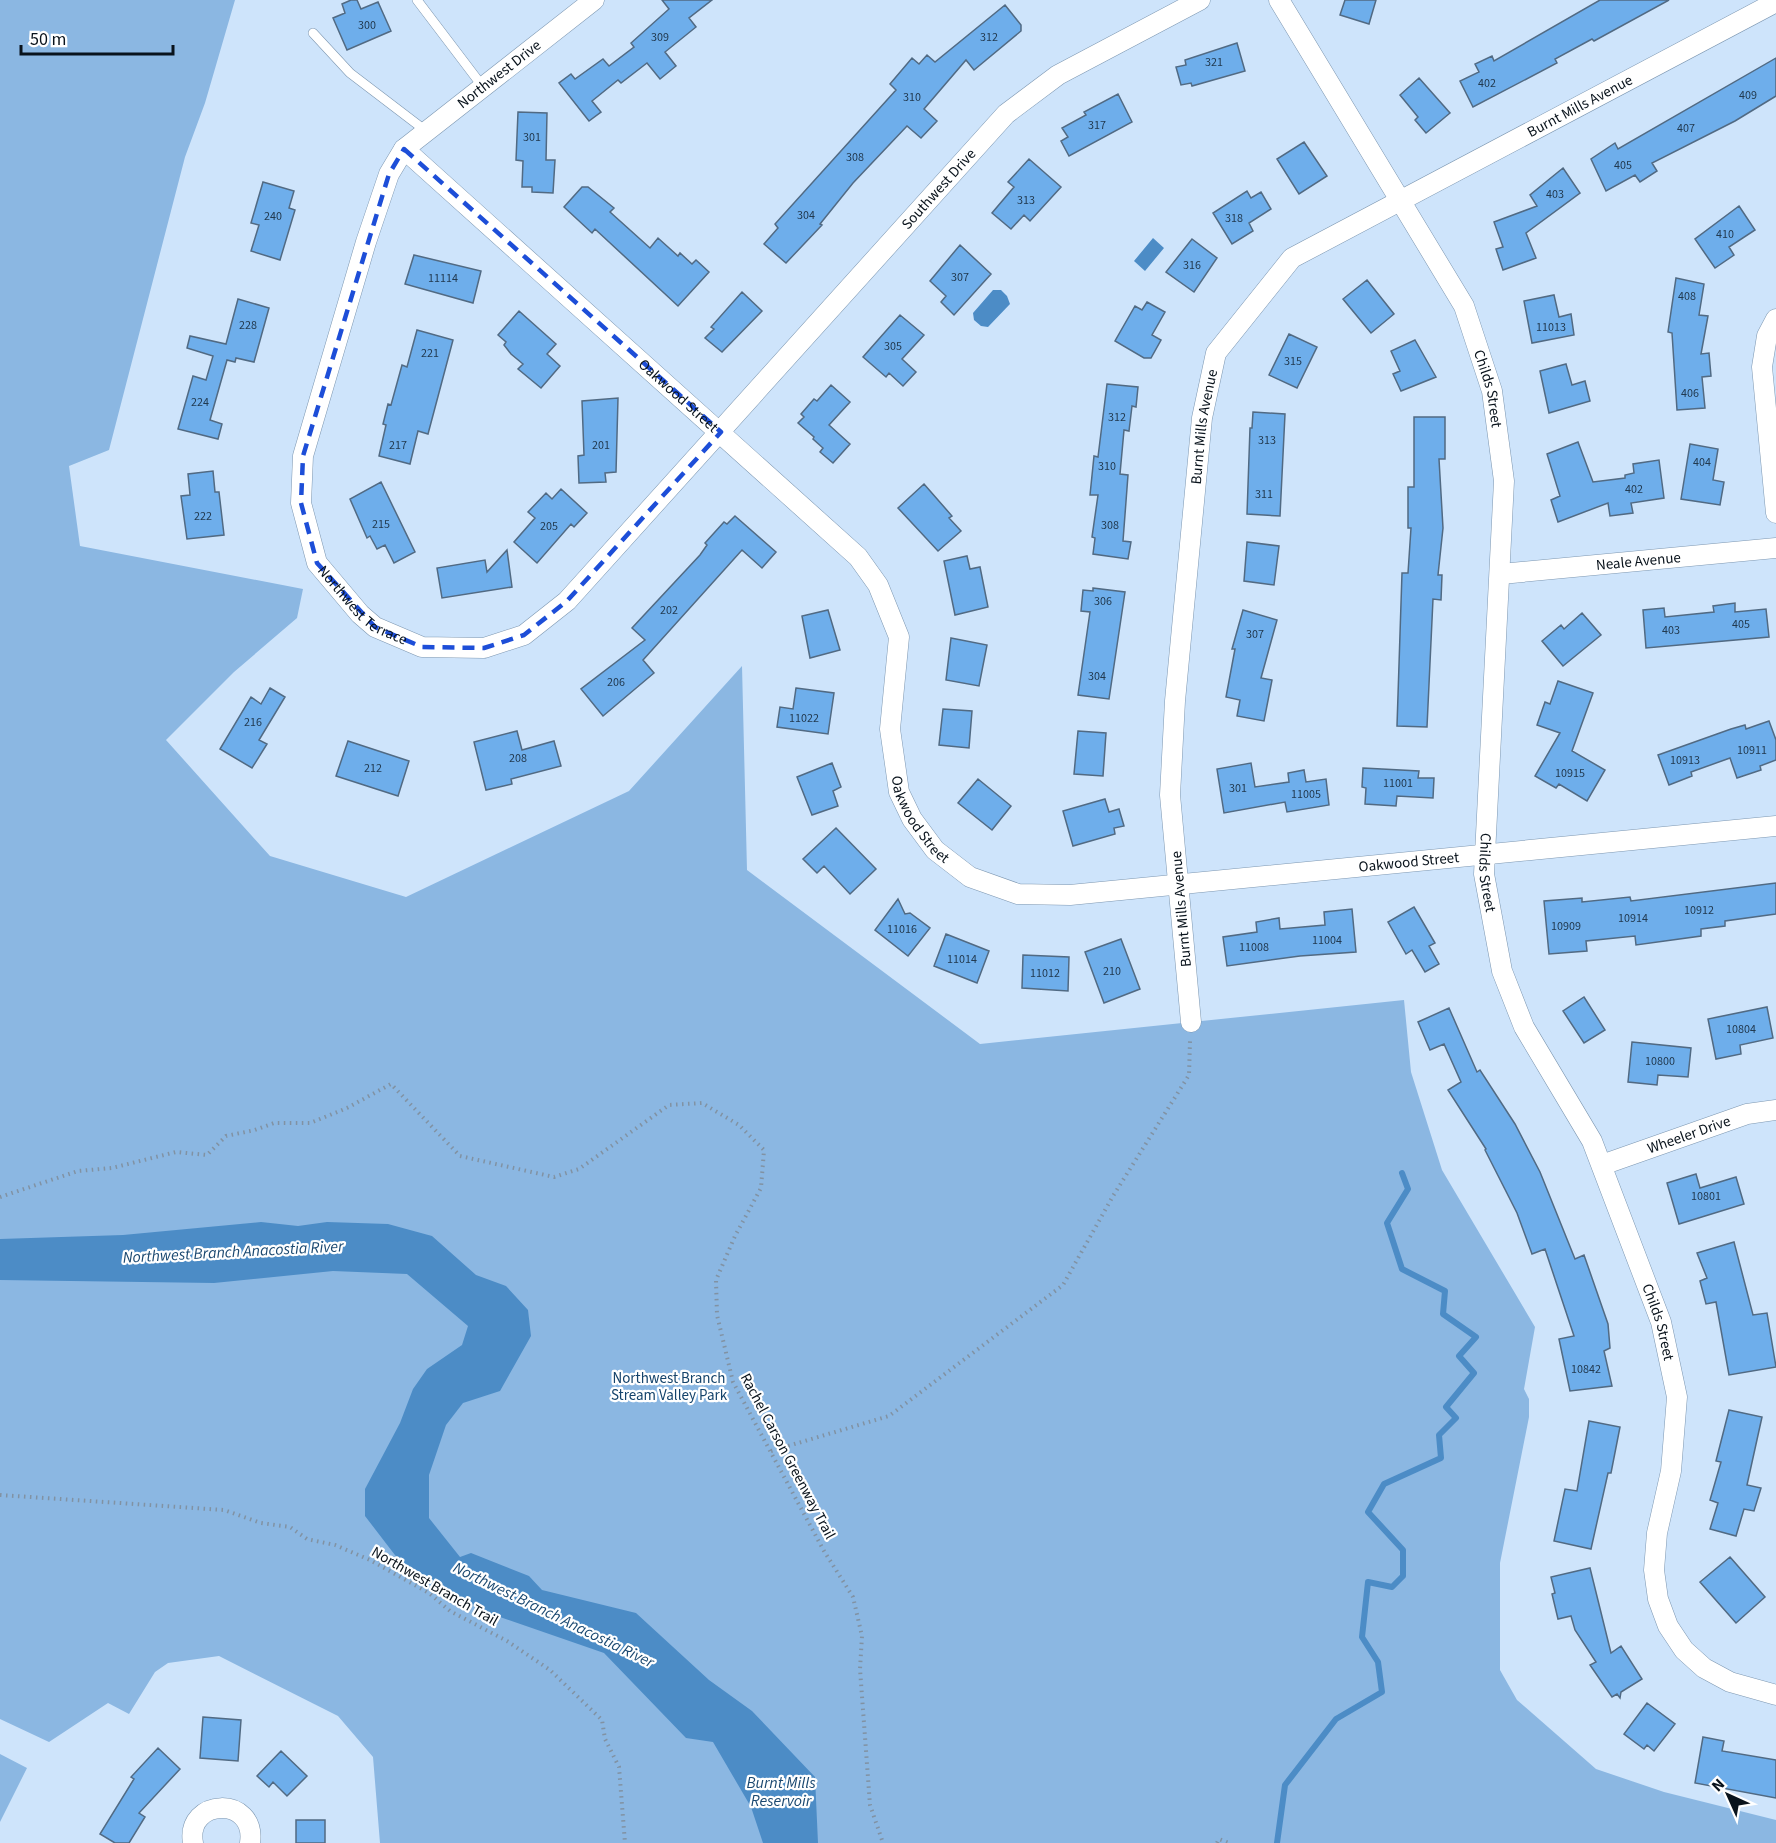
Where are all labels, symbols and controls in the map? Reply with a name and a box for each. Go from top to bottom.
house number: 300 [358,17,376,34]
scale bar [21,18,172,56]
text: 50 m [30,27,66,52]
house number: 309 [651,29,669,46]
house number: 312 [980,29,998,46]
street label: Northwest Drive [453,35,546,114]
house number: 321 [1205,54,1223,71]
street label: Burnt Mills Avenue [1524,70,1636,143]
house number: 402 [1478,75,1496,92]
house number: 409 [1739,87,1757,104]
house number: 310 [903,89,921,106]
house number: 317 [1088,117,1106,134]
house number: 407 [1677,120,1695,137]
house number: 301 [523,129,541,146]
street label: Southwest Drive [897,144,981,234]
house number: 308 [846,149,864,166]
house number: 405 [1614,157,1632,174]
house number: 403 [1546,186,1564,203]
house number: 313 [1017,192,1035,209]
house number: 304 [797,207,815,224]
house number: 240 [264,208,282,225]
house number: 318 [1225,210,1243,227]
house number: 410 [1716,226,1734,243]
house number: 316 [1183,257,1201,274]
house number: 307 [951,269,969,286]
house number: 11114 [428,270,458,287]
house number: 408 [1678,288,1696,305]
house number: 228 [239,317,257,334]
house number: 11013 [1536,319,1566,336]
house number: 305 [884,338,902,355]
house number: 221 [421,345,439,362]
street label: Childs Street [1468,347,1507,429]
house number: 315 [1284,353,1302,370]
street label: Oakwood Street [634,354,723,438]
street label: Burnt Mills Avenue [1186,367,1223,485]
house number: 406 [1681,385,1699,402]
house number: 224 [191,394,209,411]
house number: 312 [1108,409,1126,426]
house number: 313 [1258,432,1276,449]
house number: 217 [389,437,407,454]
house number: 201 [592,437,610,454]
house number: 404 [1693,454,1711,471]
house number: 310 [1098,458,1116,475]
house number: 402 [1625,481,1643,498]
house number: 311 [1255,486,1273,503]
house number: 222 [194,508,212,525]
house number: 215 [372,516,390,533]
house number: 308 [1101,517,1119,534]
house number: 205 [540,518,558,535]
street label: Neale Avenue [1595,547,1682,576]
street label: Northwest Terrace [312,561,410,651]
house number: 306 [1094,593,1112,610]
house number: 202 [660,602,678,619]
house number: 405 [1732,616,1750,633]
house number: 403 [1662,622,1680,639]
house number: 307 [1246,626,1264,643]
house number: 304 [1088,668,1106,685]
house number: 206 [607,674,625,691]
house number: 11022 [789,710,819,727]
house number: 216 [244,714,262,731]
house number: 10911 [1737,742,1767,759]
house number: 208 [509,750,527,767]
house number: 10913 [1670,752,1700,769]
house number: 212 [364,760,382,777]
house number: 10915 [1555,765,1585,782]
street label: Oakwood Street [886,774,954,868]
house number: 11001 [1383,775,1413,792]
house number: 301 [1229,780,1247,797]
house number: 11005 [1291,786,1321,803]
street label: Childs Street [1473,832,1501,914]
street label: Oakwood Street [1358,847,1460,878]
street label: Burnt Mills Avenue [1166,850,1197,968]
house number: 10912 [1684,902,1714,919]
house number: 10914 [1618,910,1648,927]
house number: 10909 [1551,918,1581,935]
house number: 11016 [887,921,917,938]
house number: 11004 [1312,932,1342,949]
house number: 11008 [1239,939,1269,956]
house number: 11014 [947,951,977,968]
house number: 210 [1103,963,1121,980]
house number: 11012 [1030,965,1060,982]
house number: 10804 [1726,1021,1756,1038]
house number: 10800 [1645,1053,1675,1070]
street label: Wheeler Drive [1644,1111,1733,1159]
house number: 10801 [1691,1188,1721,1205]
water label: Northwest Branch Anacostia River [122,1235,346,1269]
street label: Childs Street [1636,1281,1679,1363]
house number: 10842 [1571,1361,1601,1378]
park label: Northwest Branch Stream Valley Park [611,1368,728,1406]
street label: Rachel Carson Greenway Trail [735,1370,840,1543]
street label: Northwest Branch Trail [367,1542,502,1631]
water label: Northwest Branch Anacostia River [449,1557,659,1674]
north arrow [1698,1765,1758,1825]
water label: Burnt Mills Reservoir [746,1772,816,1812]
text: N [1707,1774,1730,1797]

